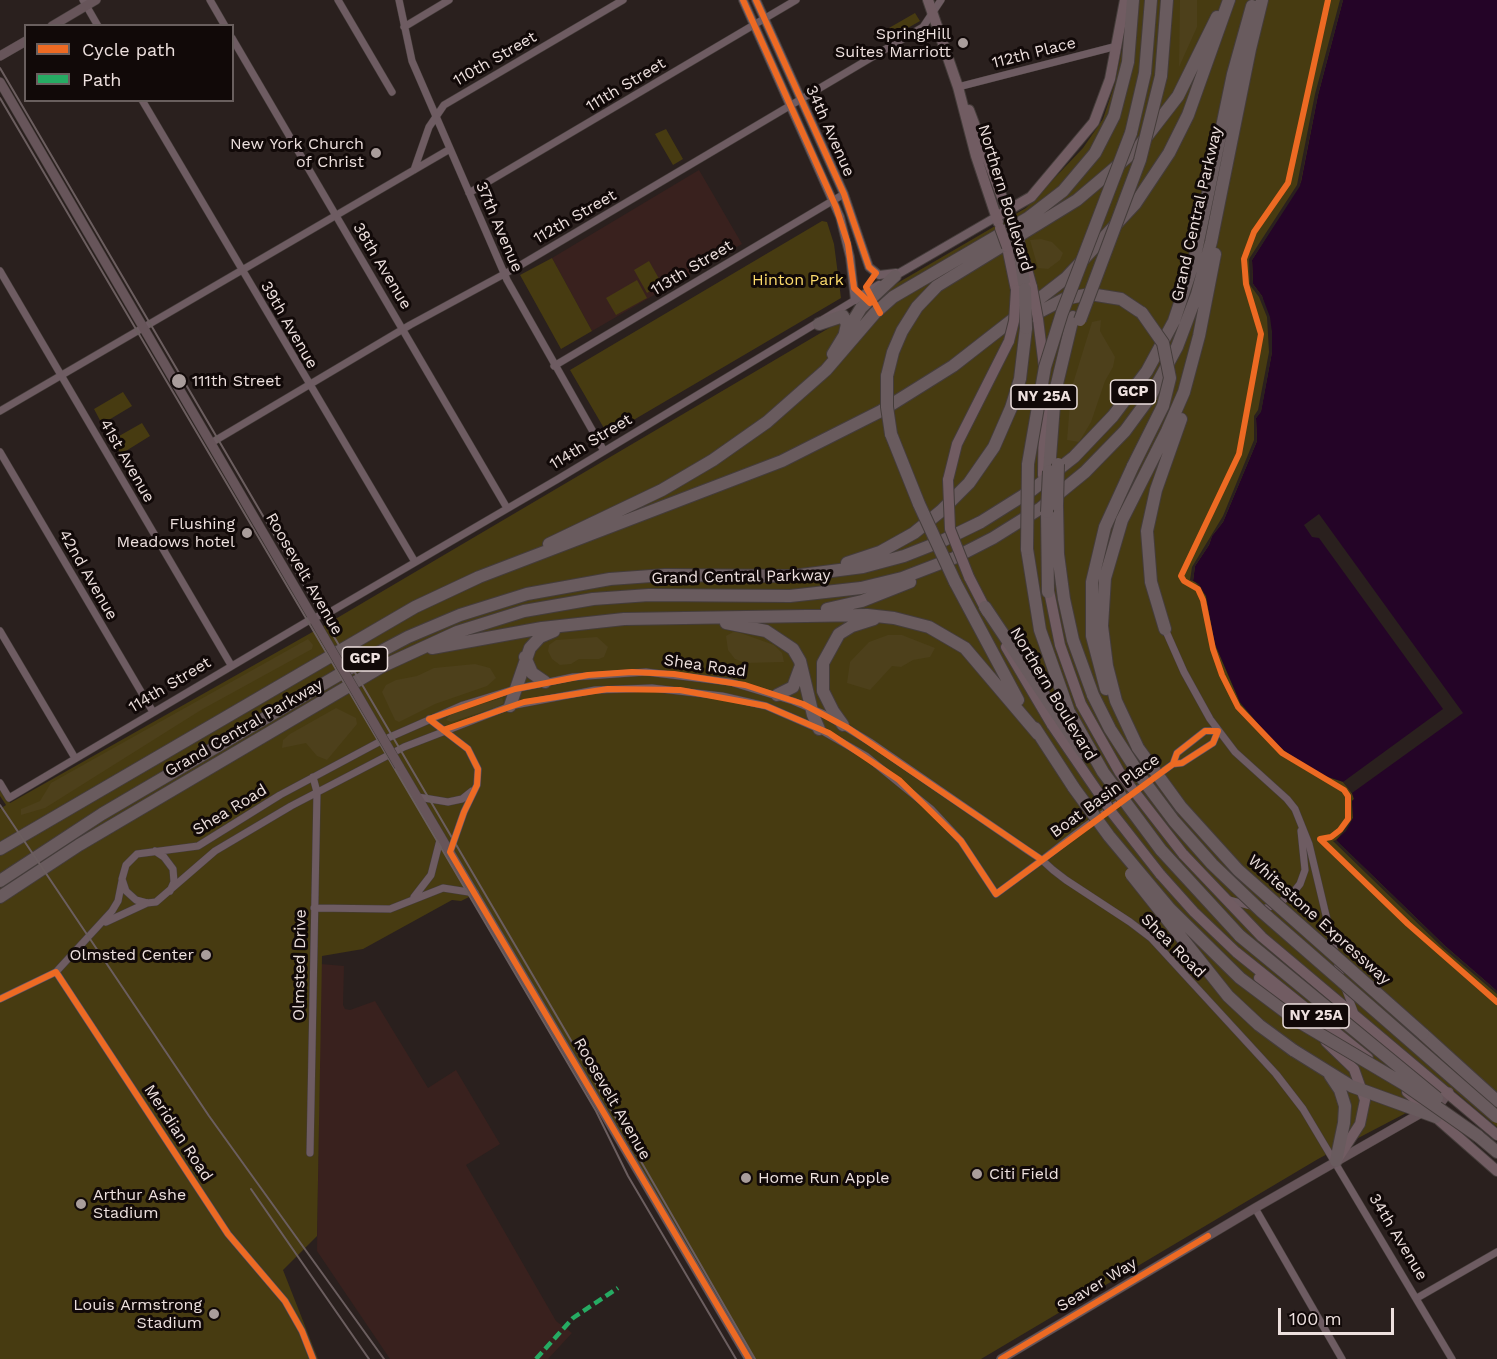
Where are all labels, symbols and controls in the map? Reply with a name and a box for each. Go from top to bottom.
legend [24,24,234,102]
place label: SpringHill Suites Marriott [835,24,951,62]
street label: 110th Street [450,28,540,90]
street label: 112th Place [990,33,1078,73]
marker: SpringHill Suites Marriott [956,36,970,50]
text: Cycle path [82,39,176,60]
street label: 111th Street [583,54,669,116]
text: Path [82,69,122,90]
street label: 34th Avenue [801,82,859,180]
street label: Northern Boulevard [974,122,1036,274]
street label: Grand Central Parkway [1167,125,1227,303]
place label: New York Church of Christ [230,134,364,172]
marker: New York Church of Christ [369,146,383,160]
street label: 37th Avenue [471,179,527,275]
street label: 112th Street [530,186,620,248]
street label: 38th Avenue [349,219,415,313]
street label: 113th Street [648,236,736,300]
park label: Hinton Park [752,270,844,290]
street label: 39th Avenue [256,278,322,372]
place label: 111th Street [192,371,281,391]
marker: 111th Street [170,372,188,390]
road number: GCP [1110,380,1156,404]
road number: NY 25A [1011,385,1077,409]
street label: 114th Street [546,410,636,474]
street label: 41st Avenue [95,416,159,506]
street label: Roosevelt Avenue [261,509,347,639]
place label: Flushing Meadows hotel [117,514,235,552]
street label: 42nd Avenue [54,526,122,624]
marker: Flushing Meadows hotel [240,526,254,540]
street label: Grand Central Parkway [651,566,831,588]
street label: Northern Boulevard [1006,624,1100,764]
road number: GCP [342,647,388,671]
street label: Shea Road [663,651,747,681]
street label: 114th Street [125,653,215,717]
street label: Grand Central Parkway [162,675,326,781]
street label: Boat Basin Place [1047,750,1163,842]
street label: Shea Road [190,780,270,840]
street label: Whitestone Expressway [1244,851,1394,989]
street label: Olmsted Drive [289,909,311,1021]
street label: Shea Road [1137,910,1209,982]
place label: Olmsted Center [70,945,194,965]
marker: Olmsted Center [199,948,213,962]
road number: NY 25A [1283,1004,1349,1028]
street label: Roosevelt Avenue [569,1034,655,1164]
street label: Meridian Road [140,1081,216,1185]
place label: Citi Field [989,1164,1059,1184]
marker: Citi Field [970,1167,984,1181]
place label: Home Run Apple [758,1168,890,1188]
marker: Home Run Apple [739,1171,753,1185]
place label: Arthur Ashe Stadium [93,1185,186,1223]
street label: 34th Avenue [1365,1190,1431,1284]
marker: Arthur Ashe Stadium [74,1197,88,1211]
street label: Seaver Way [1054,1254,1140,1316]
place label: Louis Armstrong Stadium [73,1295,202,1333]
scale bar [1281,1296,1396,1334]
marker: Louis Armstrong Stadium [207,1307,221,1321]
text: 100 m [1289,1308,1342,1329]

